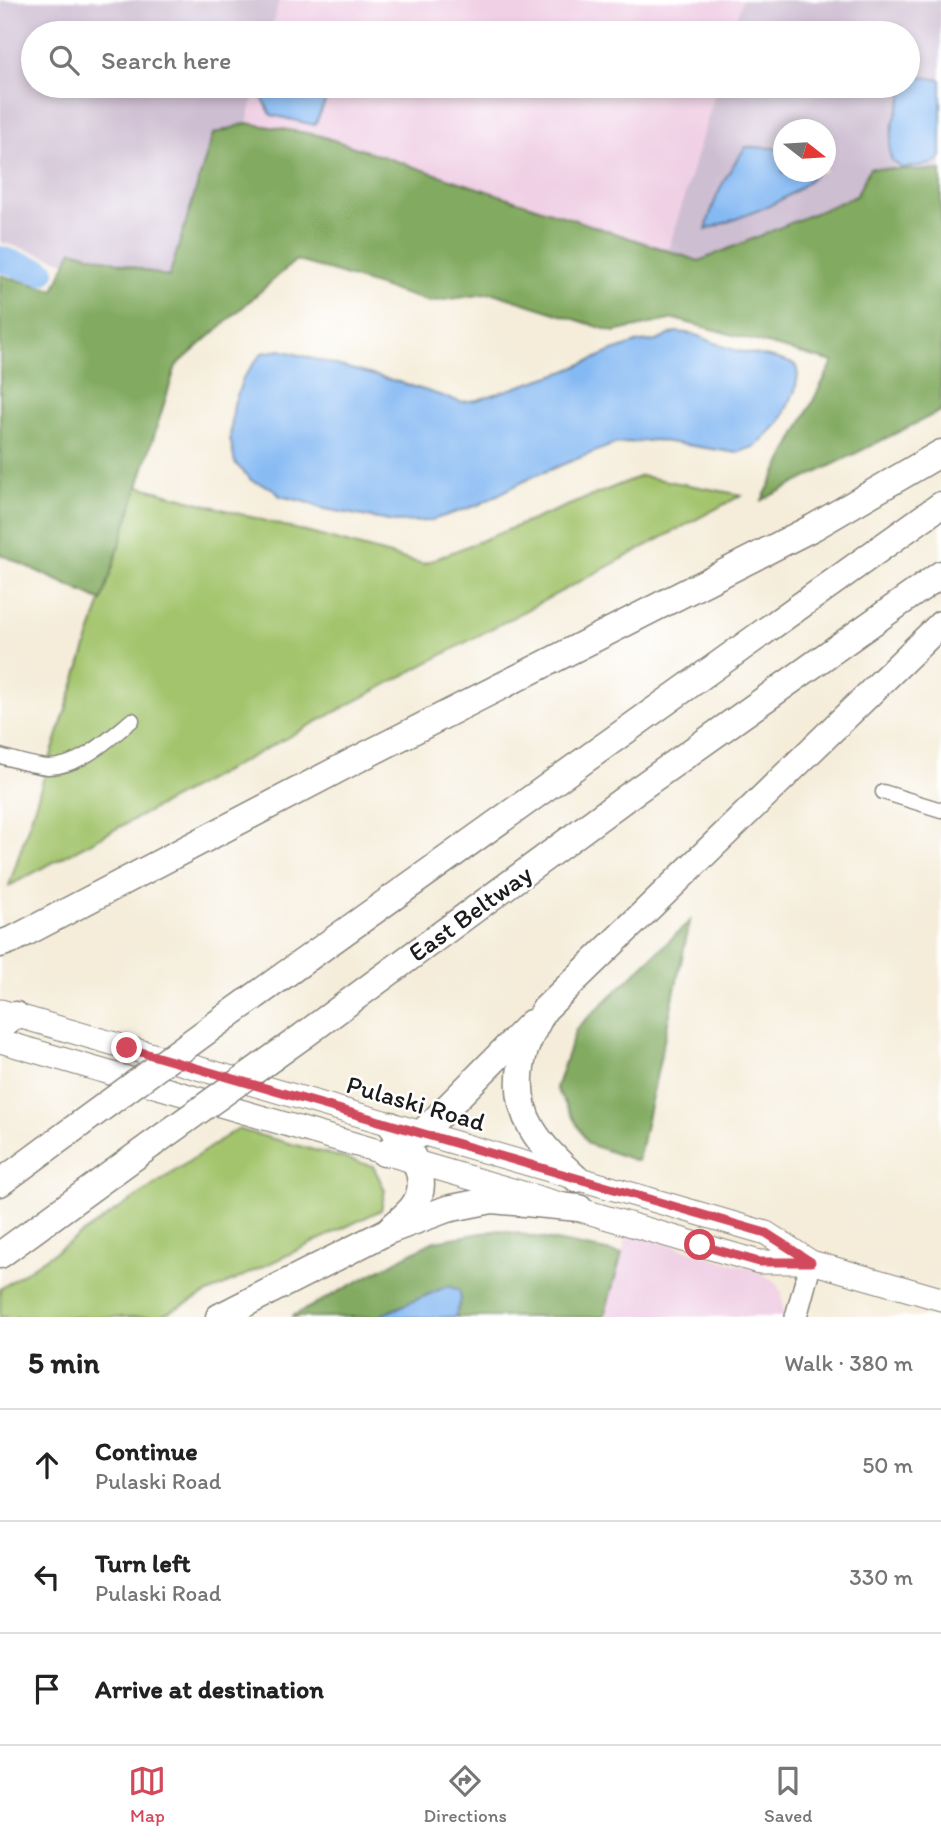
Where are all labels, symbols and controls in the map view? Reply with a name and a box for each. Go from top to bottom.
search box [21,21,920,98]
icon: search [45,41,83,79]
text: Search here [101,44,231,76]
north arrow [773,119,836,182]
street label: East Beltway [402,857,538,969]
route end [111,1032,142,1063]
street label: Pulaski Road [343,1068,490,1138]
route start [684,1229,715,1260]
text: 5 min [28,1344,99,1381]
text: Walk · 380 m [784,1349,913,1377]
text: Continue [95,1435,198,1467]
icon: ahead [28,1446,66,1484]
text: 50 m [862,1451,913,1479]
text: Pulaski Road [95,1467,221,1495]
text: Turn left [95,1547,191,1579]
icon: left [28,1558,66,1596]
text: 330 m [849,1563,913,1591]
text: Pulaski Road [95,1579,221,1607]
icon: arrive [28,1670,66,1708]
text: Arrive at destination [95,1673,324,1705]
tab: Map [128,1762,166,1827]
tab: Directions [423,1762,507,1827]
tab: Saved [764,1762,812,1827]

